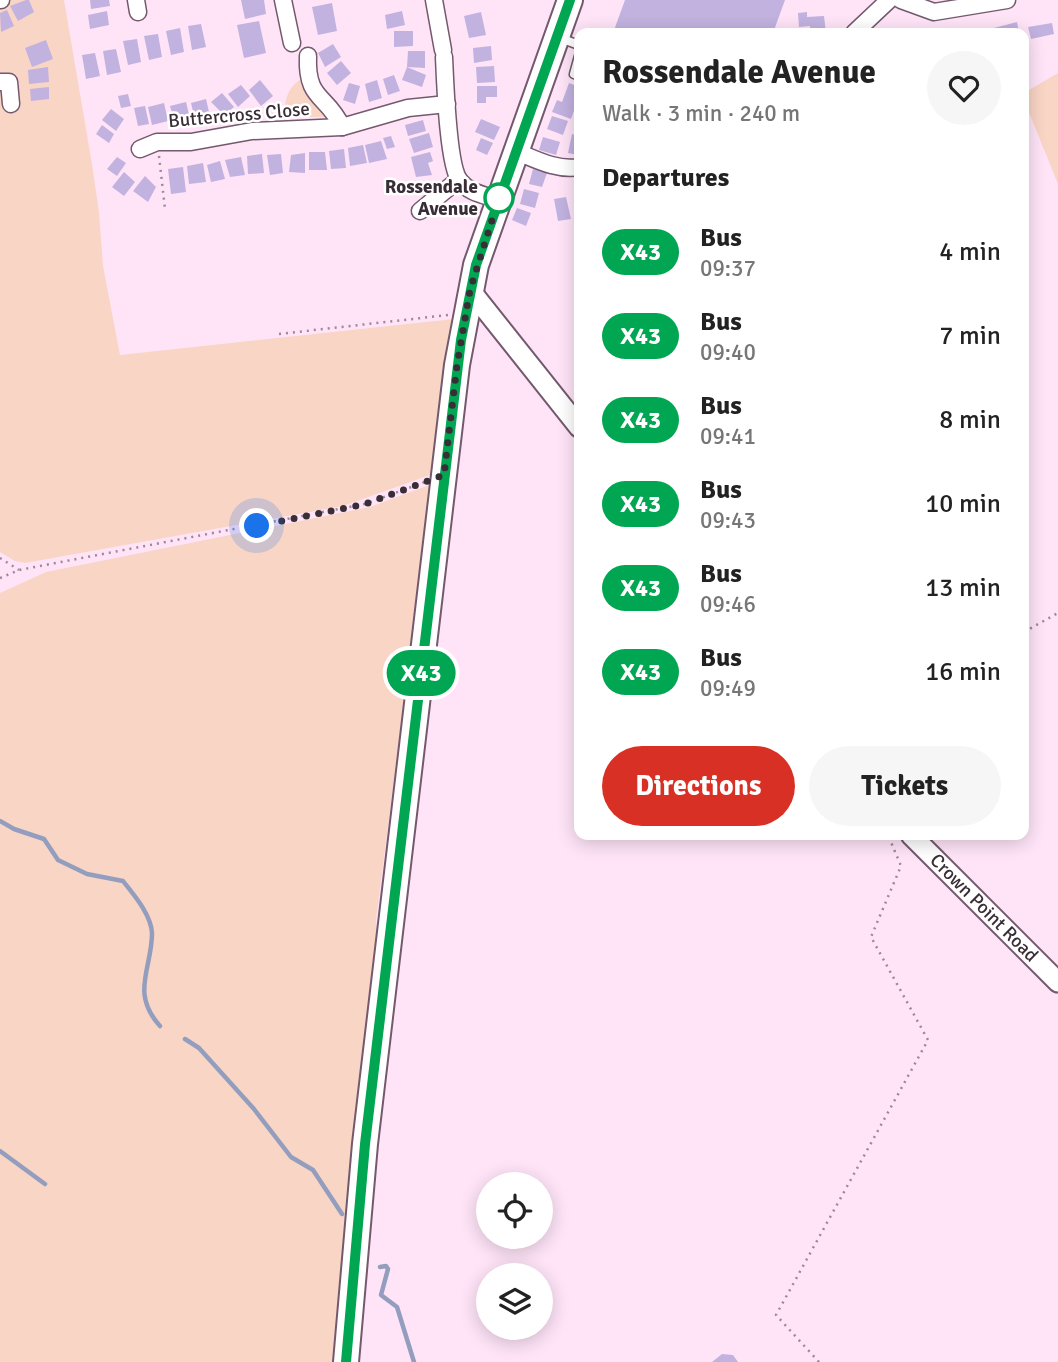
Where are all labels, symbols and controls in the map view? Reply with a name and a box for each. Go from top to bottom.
button: heart [927,51,1001,125]
text: Rossendale Avenue [602,52,876,93]
street label: Buttercross Close [167,97,311,133]
text: Walk · 3 min · 240 m [602,99,800,128]
text: Departures [602,162,729,194]
place label: Rossendale Avenue [385,175,478,221]
marker: Rossendale Avenue [484,183,514,213]
text: Bus [700,222,742,254]
text: 4 min [939,236,1001,268]
text: X43 [620,237,661,267]
text: 09:37 [700,254,756,283]
text: Bus [700,306,742,338]
text: 7 min [939,320,1001,352]
text: X43 [620,321,661,351]
text: 09:40 [700,338,756,367]
text: Bus [700,390,742,422]
text: 8 min [939,404,1001,436]
text: X43 [620,405,661,435]
text: 09:41 [700,422,756,451]
text: Bus [700,474,742,506]
text: 10 min [925,488,1001,520]
text: X43 [620,489,661,519]
text: 09:43 [700,506,756,535]
your location [239,508,274,543]
text: Bus [700,558,742,590]
text: 13 min [925,572,1001,604]
text: X43 [620,573,661,603]
text: 09:46 [700,590,756,619]
text: Bus [700,642,742,674]
line badge: X43 [381,650,461,696]
text: 16 min [925,656,1001,688]
text: X43 [620,657,661,687]
text: X43 [401,658,441,688]
text: 09:49 [700,674,756,703]
button: Directions [602,746,795,826]
button: Tickets [809,746,1001,826]
street label: Crown Point Road [925,849,1043,967]
map controls [476,1172,553,1340]
button: locate [476,1172,553,1249]
button: layers [476,1263,553,1340]

